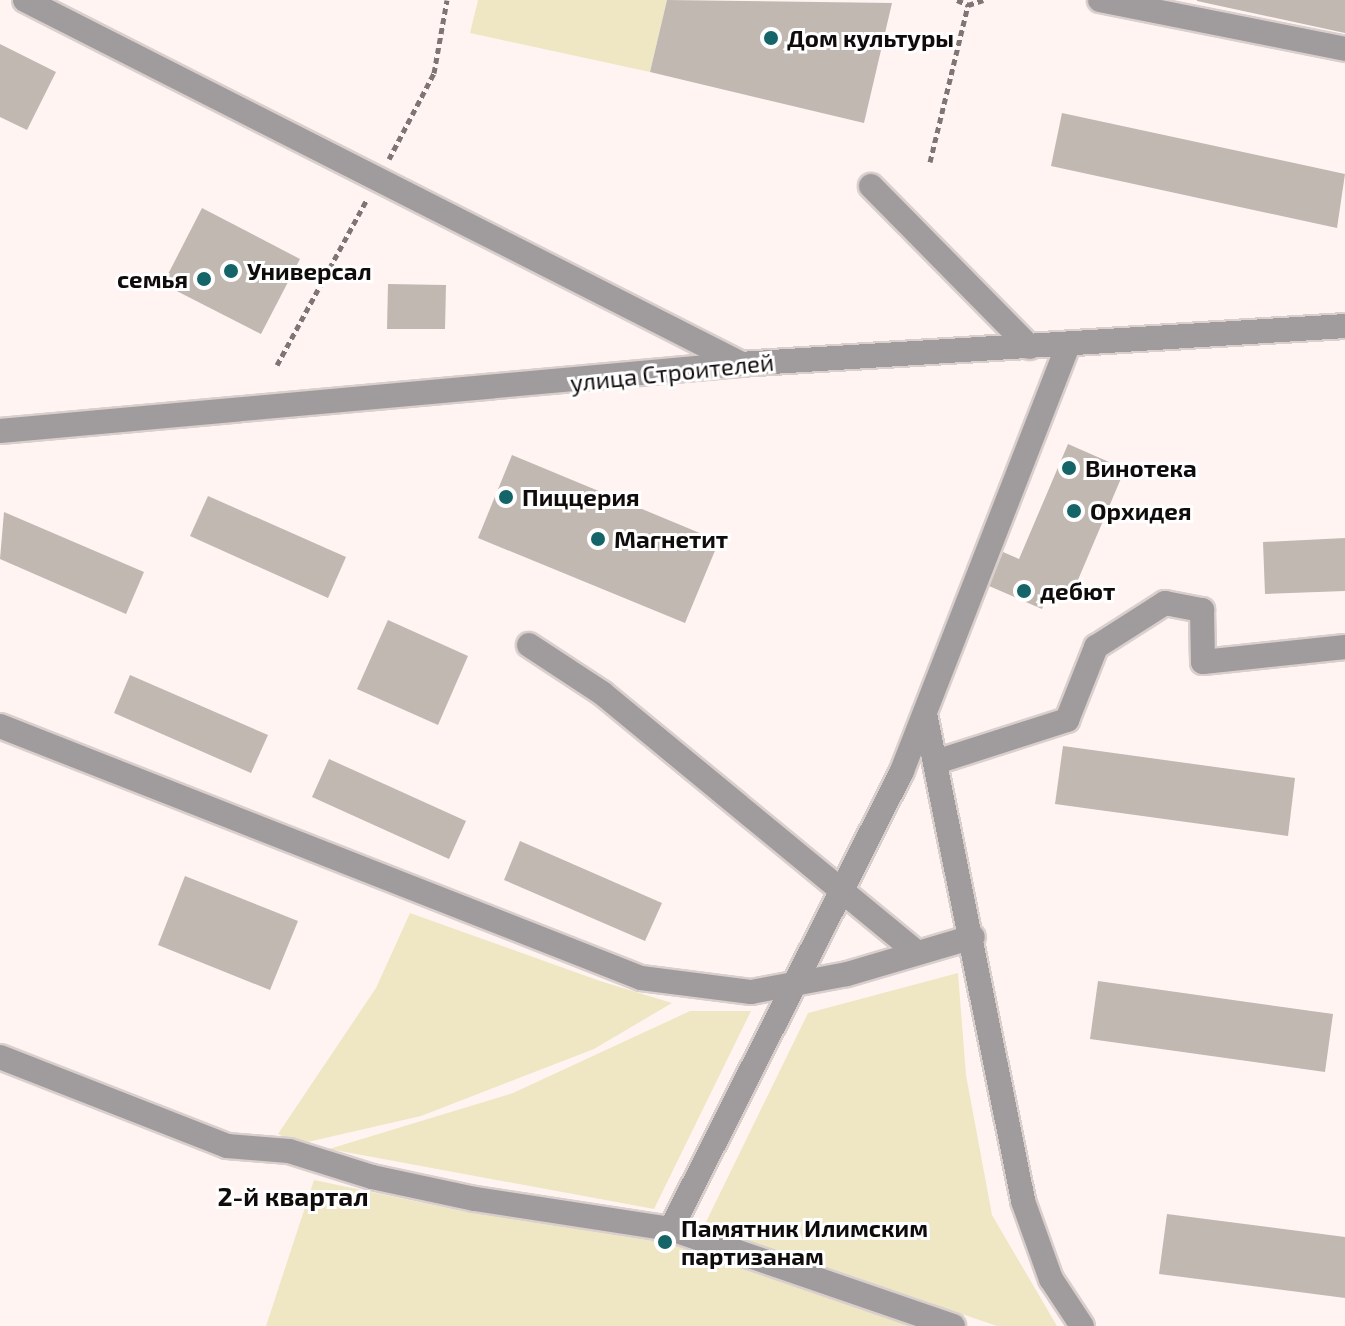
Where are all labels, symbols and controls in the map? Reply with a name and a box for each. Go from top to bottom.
place label: Дом культуры [787,24,954,52]
marker: Дом культуры [762,29,780,47]
place label: Универсал [247,257,372,285]
marker: Универсал [222,262,240,280]
place label: семья [117,265,188,293]
marker: семья [195,270,213,288]
street label: улица Строителей [569,347,775,397]
place label: Винотека [1085,454,1197,482]
marker: Винотека [1060,459,1078,477]
place label: Пиццерия [522,483,640,511]
marker: Пиццерия [497,488,515,506]
place label: Орхидея [1090,497,1191,525]
marker: Орхидея [1065,502,1083,520]
place label: Магнетит [614,525,728,553]
marker: Магнетит [589,530,607,548]
place label: дебют [1040,577,1115,605]
marker: дебют [1015,582,1033,600]
district label: 2-й квартал [217,1180,369,1212]
place label: Памятник Илимским партизанам [681,1214,928,1270]
marker: Памятник Илимским партизанам [656,1233,674,1251]

